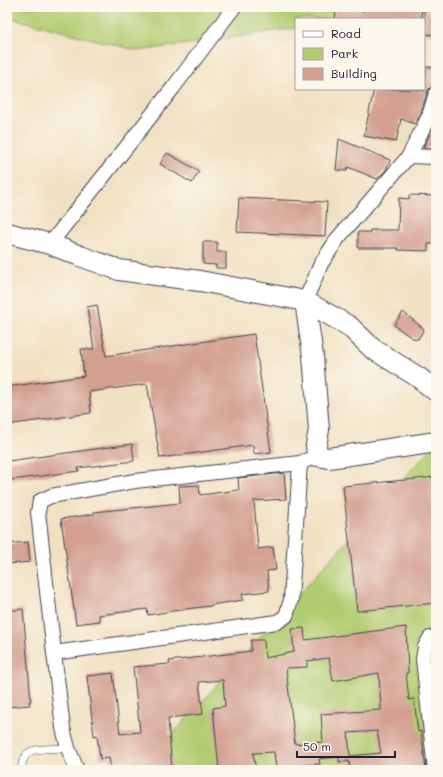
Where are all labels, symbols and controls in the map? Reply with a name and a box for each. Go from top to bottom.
legend [295,18,425,90]
text: Road [331,25,361,41]
text: Park [331,45,358,61]
text: Building [331,65,377,81]
scale bar [297,733,395,759]
text: 50 m [303,738,331,754]

